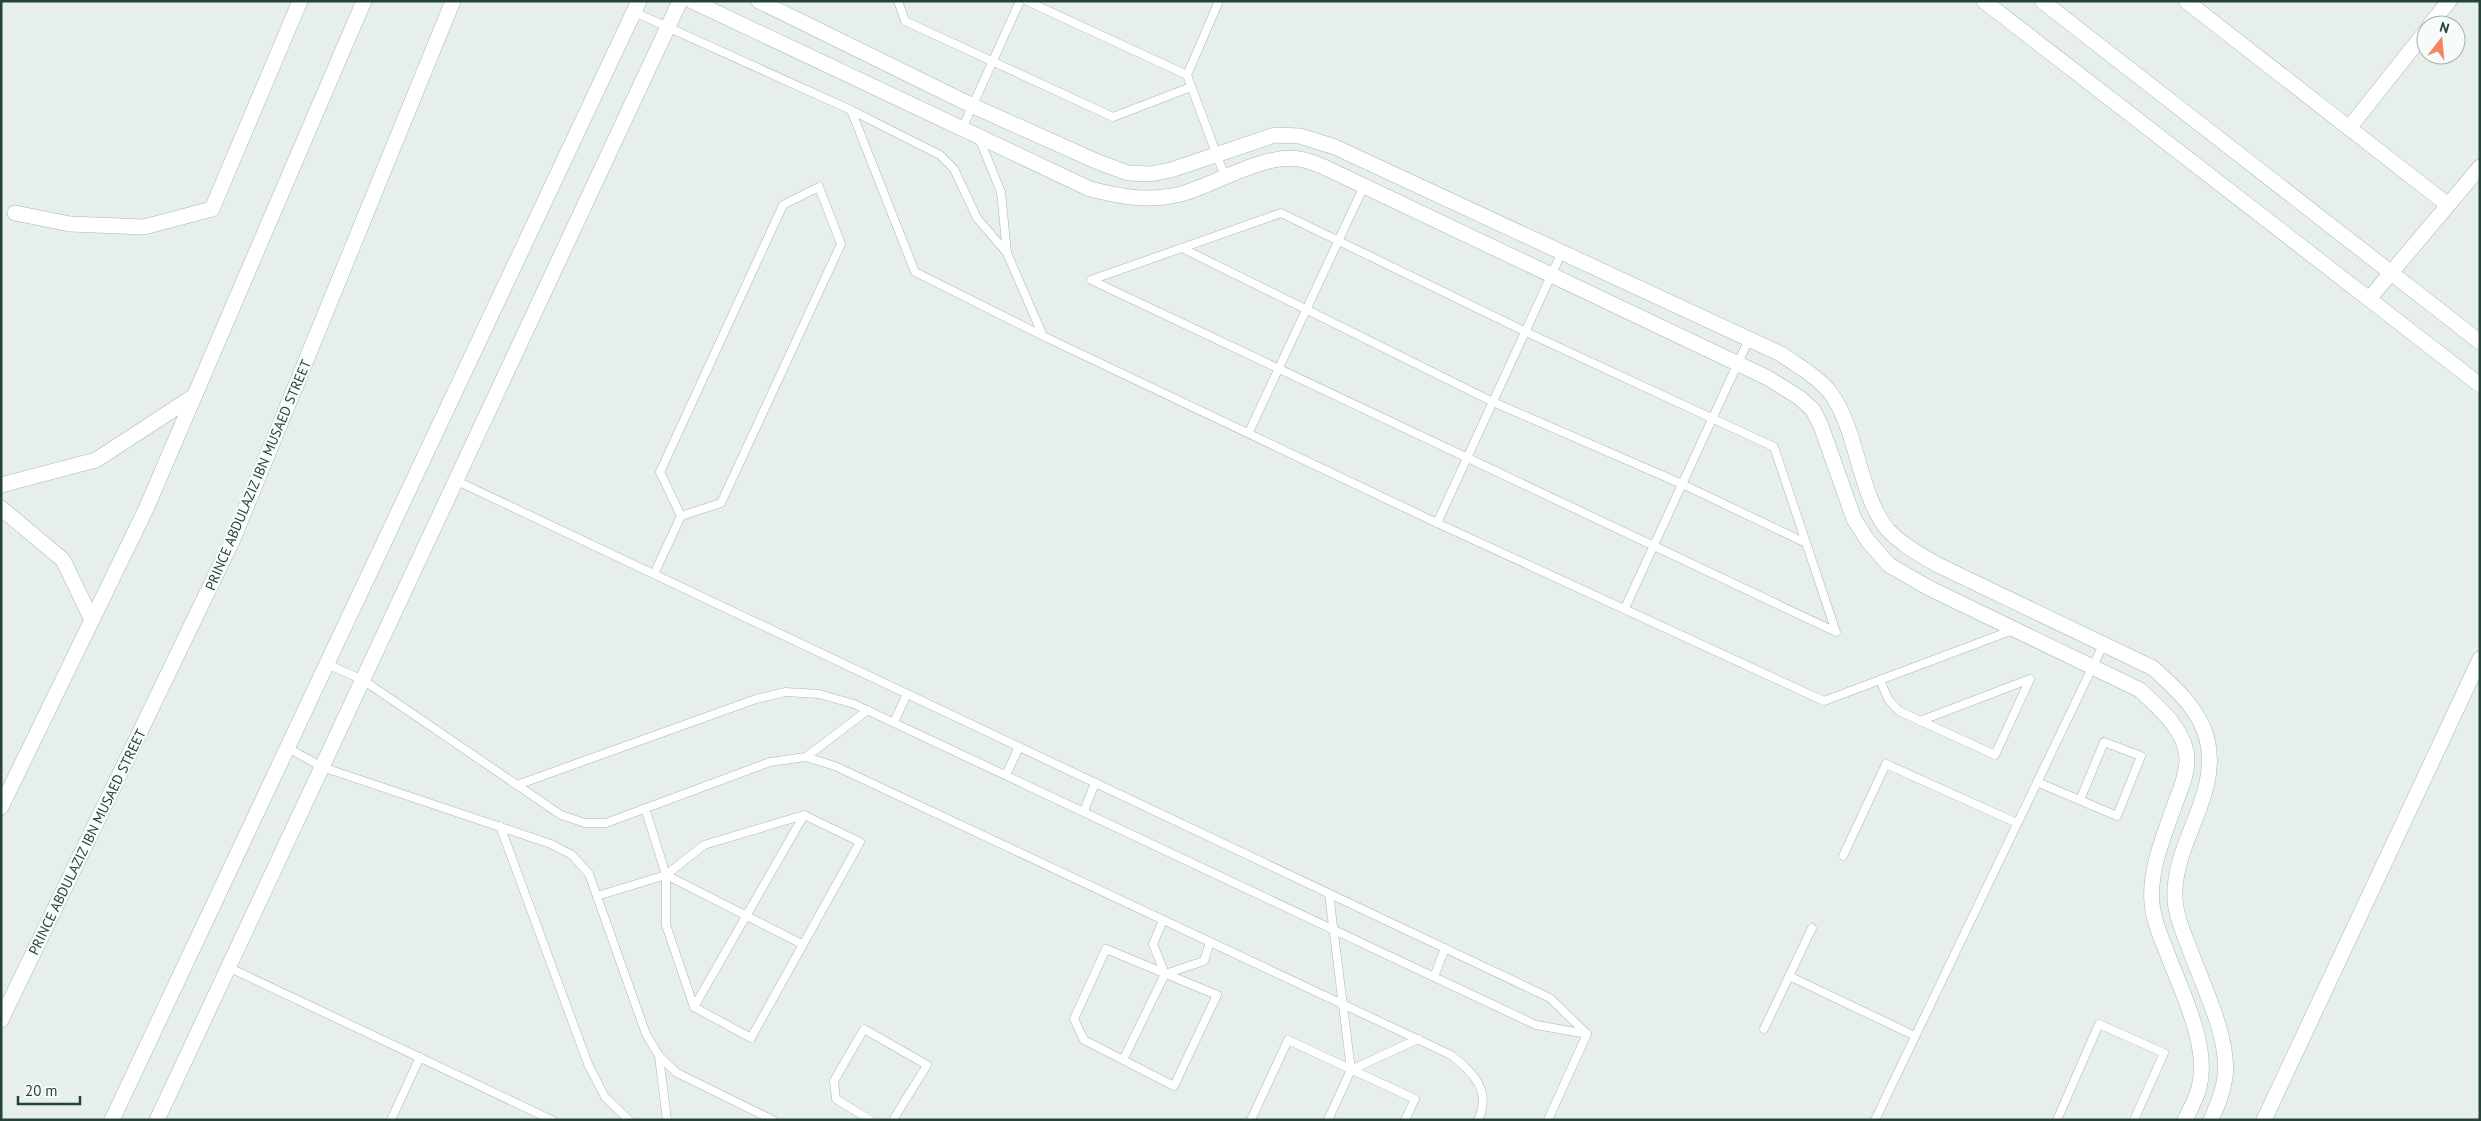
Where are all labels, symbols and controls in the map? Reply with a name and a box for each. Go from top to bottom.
north arrow [2416,15,2466,65]
text: N [2438,18,2451,37]
street label: PRINCE ABDULAZIZ IBN MUSAED STREET [201,357,315,593]
street label: PRINCE ABDULAZIZ IBN MUSAED STREET [24,726,150,958]
scale bar [18,1074,80,1106]
text: 20 m [25,1081,58,1100]

